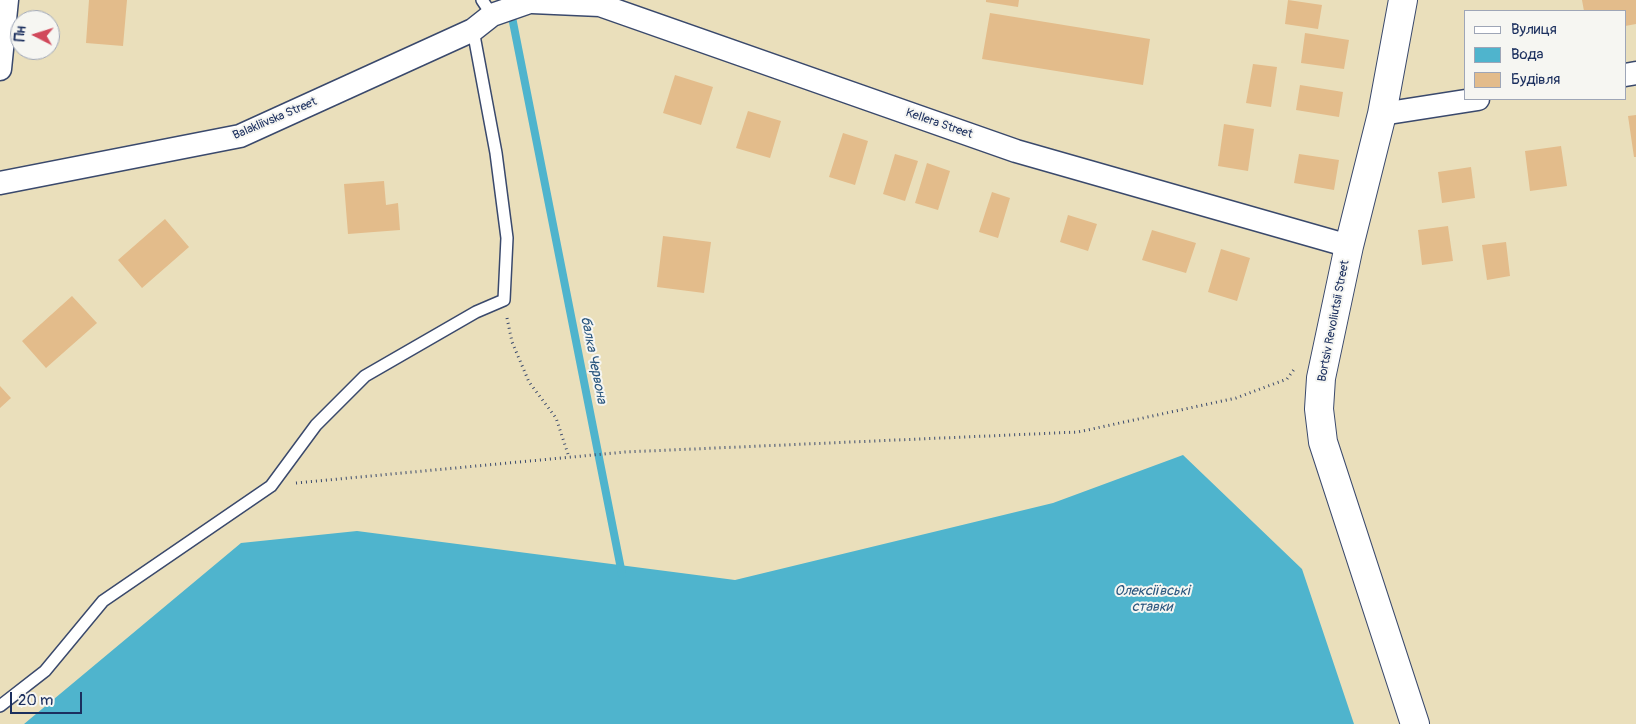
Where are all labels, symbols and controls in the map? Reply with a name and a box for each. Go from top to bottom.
north arrow [10,10,60,60]
legend [1464,10,1626,100]
text: Вулиця [1511,20,1557,39]
text: Пн [11,25,30,42]
text: Вода [1511,45,1544,64]
text: Будівля [1511,70,1560,89]
street label: Balakliivska Street [231,95,319,143]
street label: Kellera Street [904,106,974,142]
street label: Bortsiv Revoliutsii Street [1315,259,1353,383]
water label: балка Червона [576,315,610,405]
water label: Олексіївські ставки [1115,583,1189,616]
scale bar [12,682,85,714]
text: 20 m [18,691,53,710]

